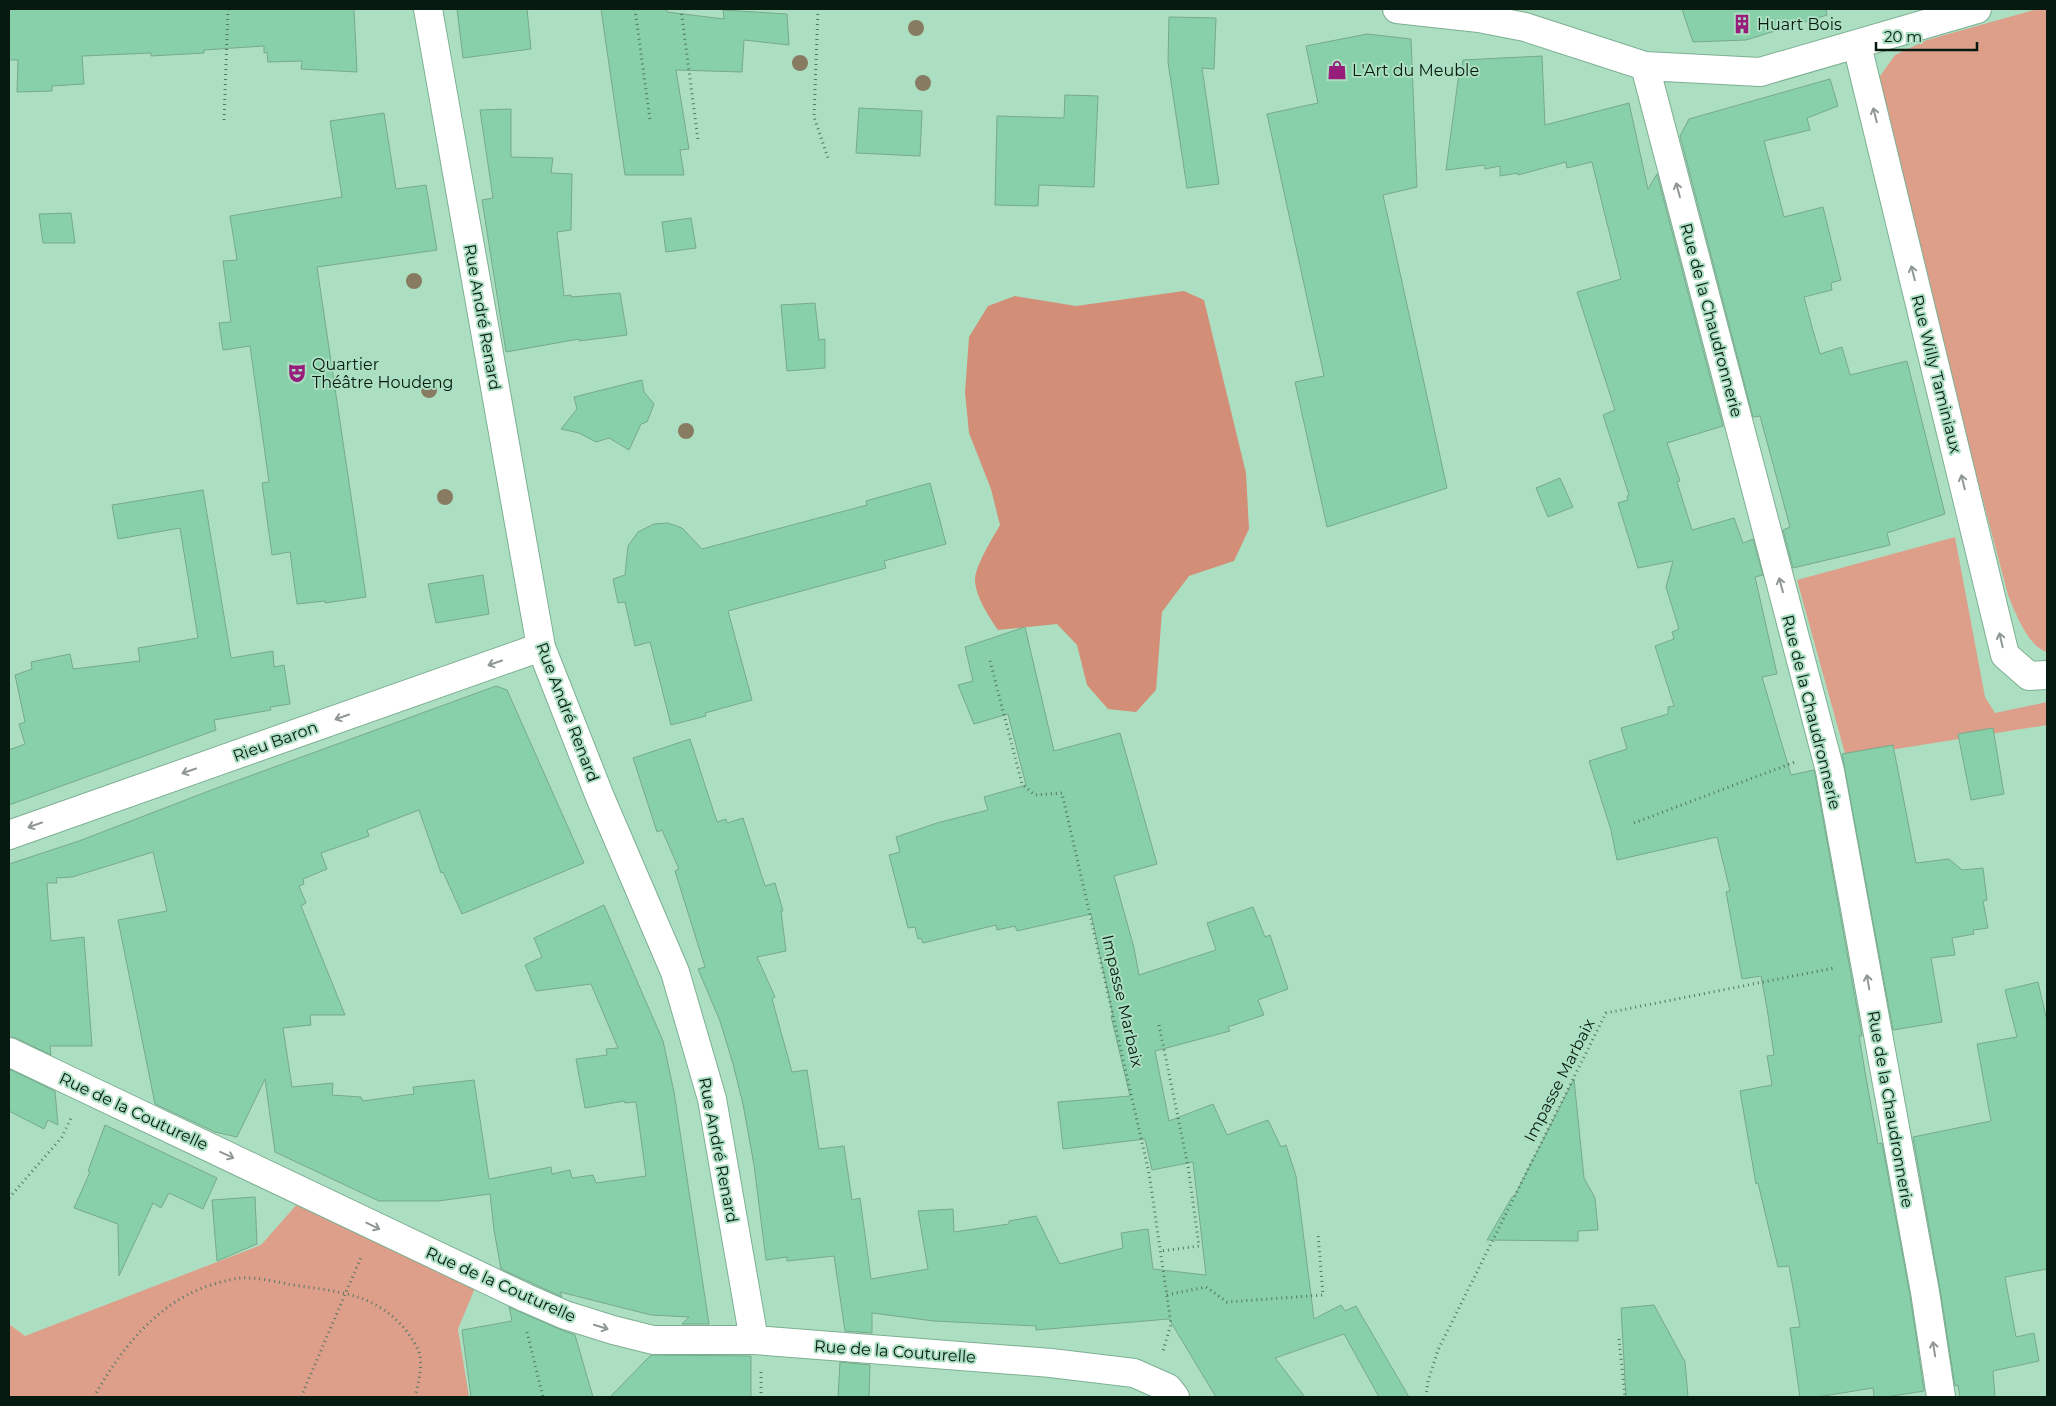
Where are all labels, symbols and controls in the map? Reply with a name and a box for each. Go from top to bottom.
building icon: Huart Bois [1731,13,1753,35]
place label: Huart Bois [1757,15,1842,34]
scale bar [1876,20,1977,52]
text: 20 m [1884,27,1922,46]
shop icon: L'Art du Meuble [1326,59,1348,81]
place label: L'Art du Meuble [1352,61,1479,80]
one-way arrow [1870,107,1879,123]
one-way arrow [1673,183,1682,199]
street label: Rue de la Chaudronnerie [1676,221,1747,419]
street label: Rue André Renard [460,243,505,392]
one-way arrow [1908,265,1917,281]
street label: Rue Willy Taminiaux [1908,293,1966,456]
place label: Quartier Théâtre Houdeng [312,355,454,392]
theatre icon: Quartier Théâtre Houdeng [286,362,308,384]
one-way arrow [1958,474,1967,490]
one-way arrow [1776,577,1785,593]
street label: Rue de la Chaudronnerie [1778,613,1845,811]
one-way arrow [1996,632,2005,648]
street label: Rue André Renard [532,640,603,785]
one-way arrow [488,659,503,668]
one-way arrow [334,713,350,722]
street label: Rieu Baron [230,717,320,766]
one-way arrow [181,767,197,776]
one-way arrow [28,821,44,830]
street label: Impasse Marbaix [1098,933,1147,1070]
one-way arrow [1862,975,1872,991]
street label: Rue de la Chaudronnerie [1864,1009,1917,1209]
street label: Impasse Marbaix [1520,1015,1599,1145]
street label: Rue de la Couturelle [56,1069,211,1154]
street label: Rue André Renard [695,1076,742,1225]
one-way arrow [219,1151,234,1161]
one-way arrow [365,1222,380,1231]
street label: Rue de la Couturelle [423,1243,579,1326]
one-way arrow [593,1322,609,1332]
street label: Rue de la Couturelle [814,1336,976,1367]
one-way arrow [1928,1341,1938,1357]

